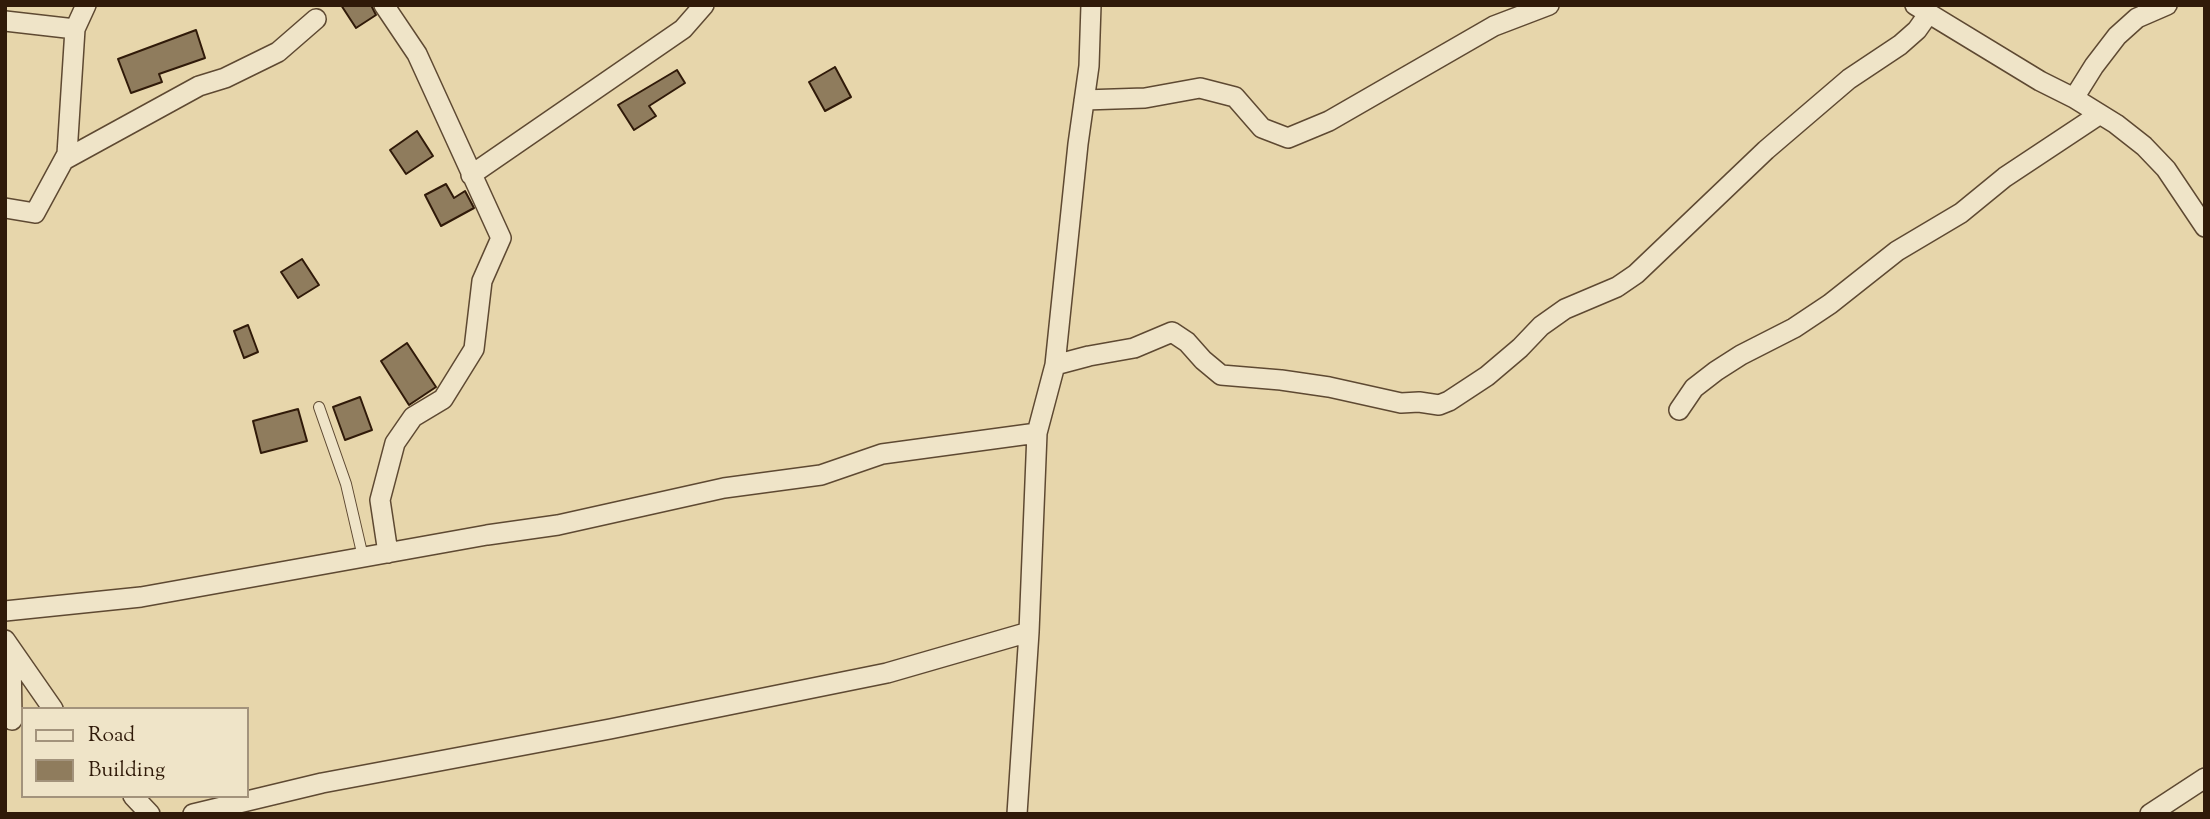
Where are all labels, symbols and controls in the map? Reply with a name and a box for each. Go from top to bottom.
legend [21,707,248,798]
text: Road [88,721,135,751]
text: Building [88,756,165,786]

